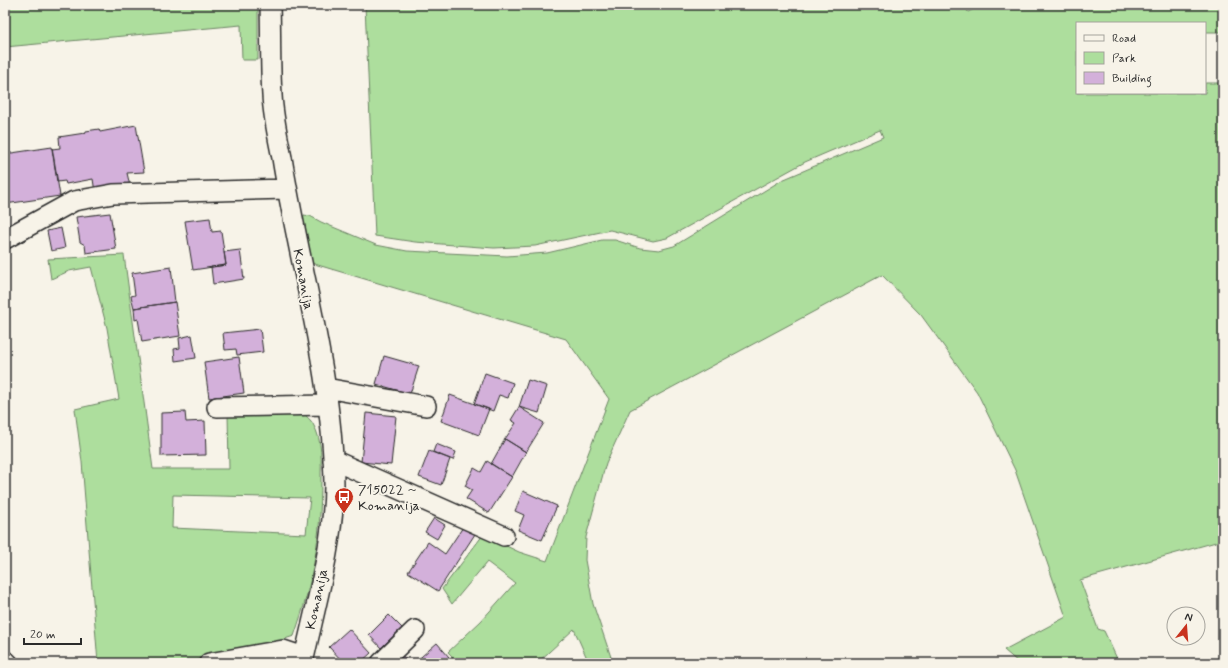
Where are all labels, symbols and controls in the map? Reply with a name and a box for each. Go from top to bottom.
legend [1076,22,1206,94]
text: Road [1112,31,1136,47]
text: Park [1112,51,1136,67]
text: Building [1112,71,1152,88]
street label: Komanija [288,247,318,311]
place label: 715022 ~ Komanija [358,481,420,515]
bus stop icon: 715022 ~ Komanija [333,486,355,514]
street label: Komanija [302,567,332,631]
north arrow [1166,606,1206,646]
text: N [1183,610,1194,625]
scale bar [24,620,81,646]
text: 20 m [30,627,56,643]

